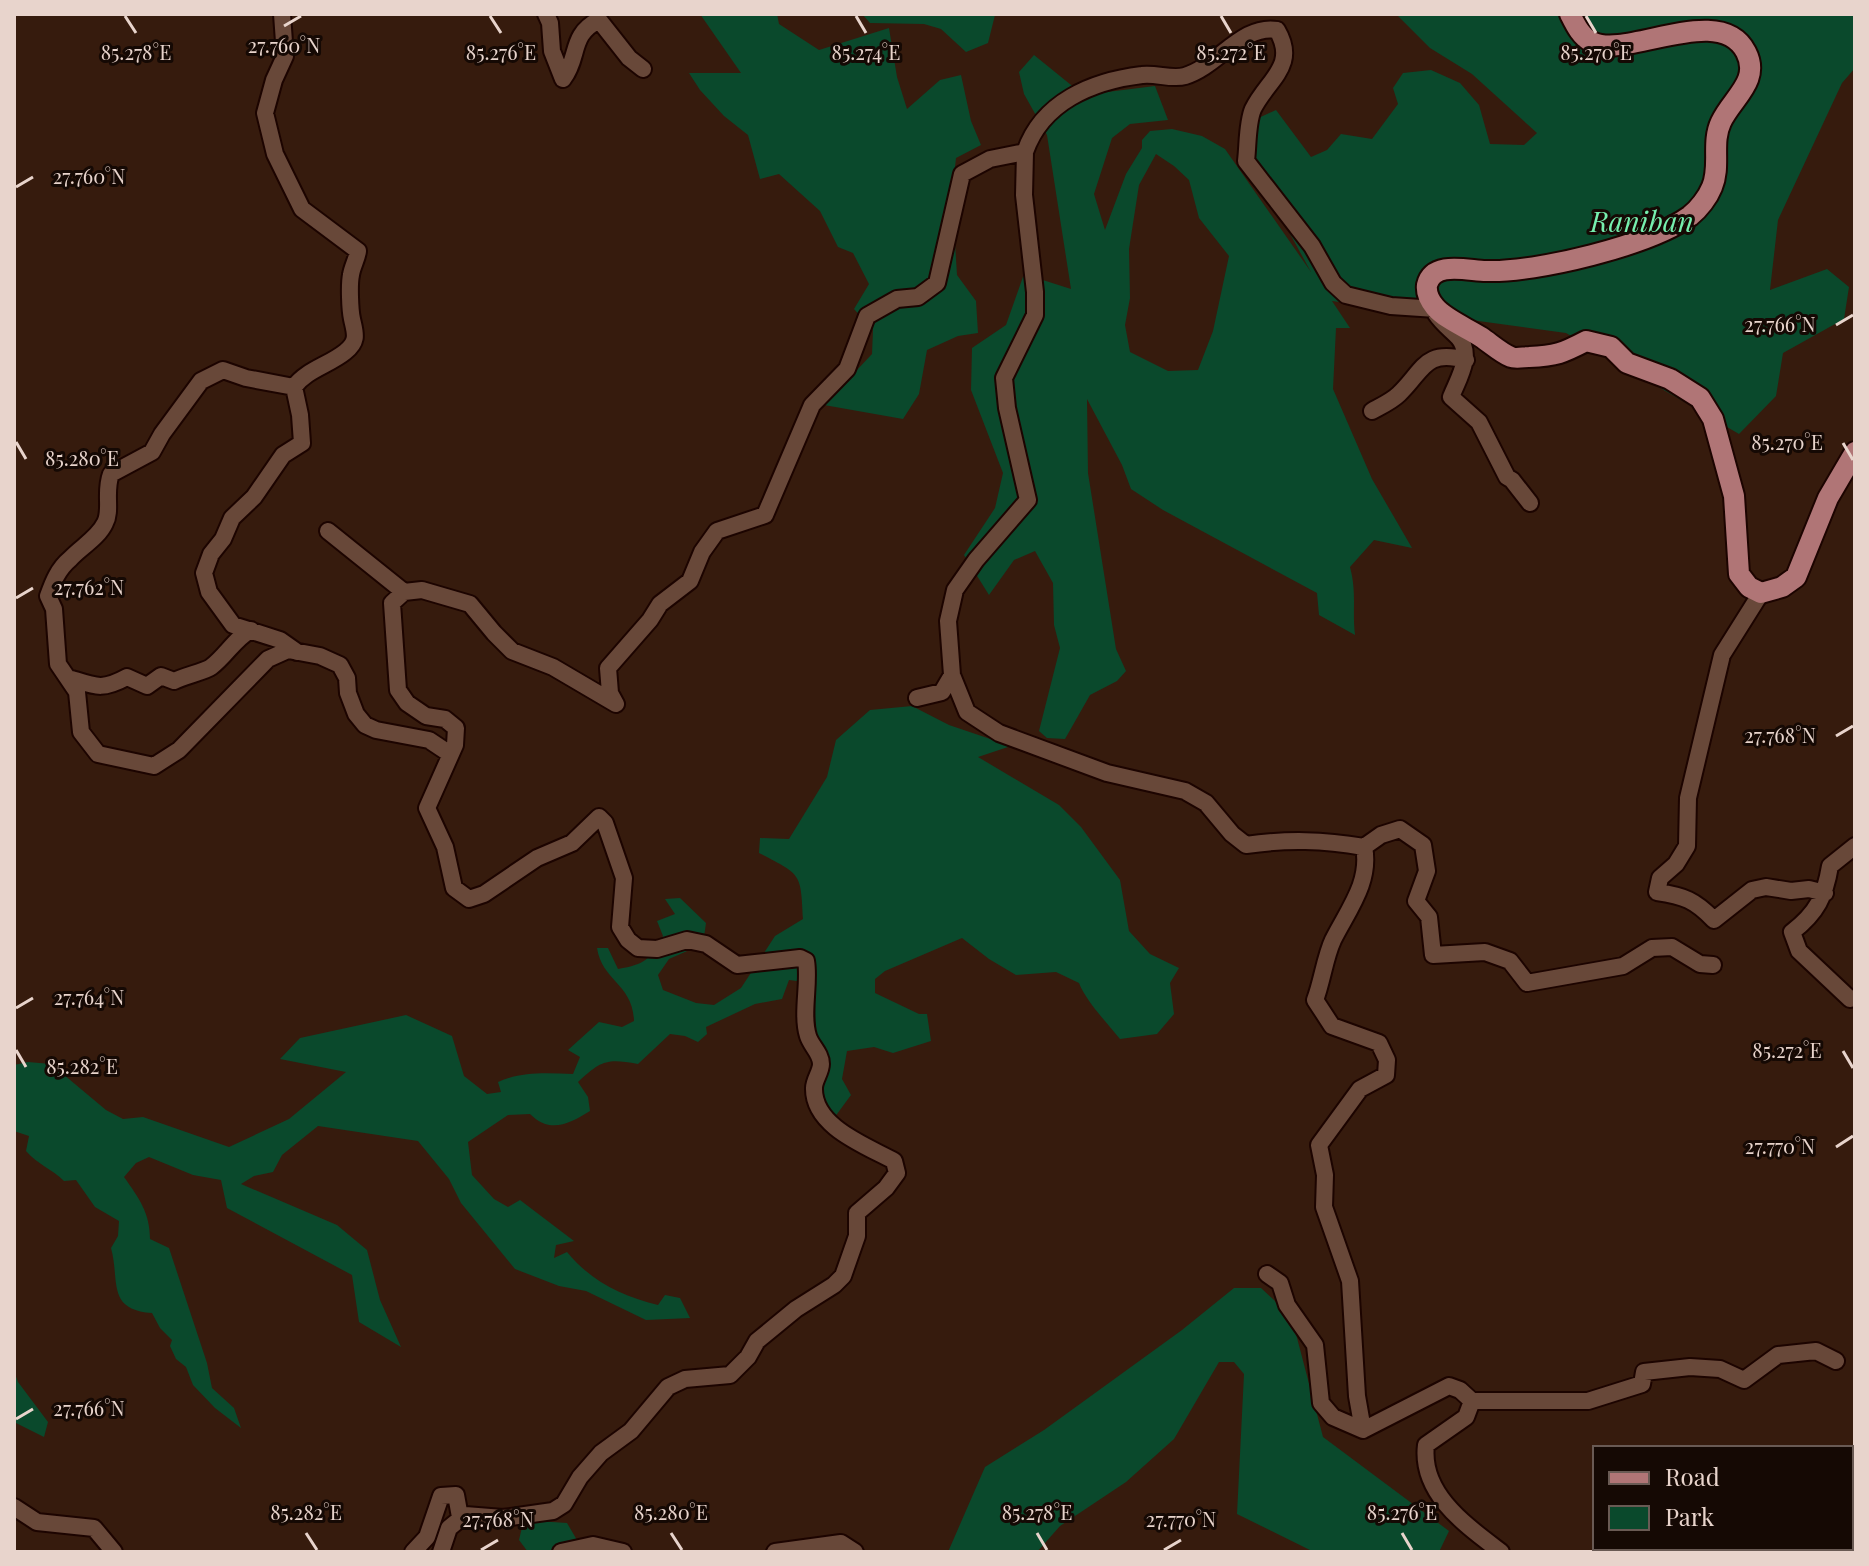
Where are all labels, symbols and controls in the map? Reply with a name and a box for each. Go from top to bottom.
text: 27.760°N [248,31,320,58]
text: 85.278°E [101,38,171,65]
text: 85.276°E [466,38,536,65]
text: 85.274°E [832,38,900,65]
text: 85.272°E [1196,38,1266,65]
text: 85.270°E [1560,38,1632,65]
text: 27.760°N [53,162,125,189]
park label: Raniban [1589,202,1694,239]
text: 27.766°N [1744,310,1816,337]
text: 85.270°E [1751,428,1823,455]
text: 85.280°E [45,444,119,471]
text: 27.762°N [54,573,124,600]
text: 27.768°N [1744,721,1816,748]
text: 27.764°N [54,983,124,1010]
text: 85.272°E [1752,1036,1822,1063]
text: 85.282°E [46,1052,118,1079]
text: 27.770°N [1745,1132,1815,1159]
text: 27.766°N [53,1394,125,1421]
legend [1593,1446,1853,1550]
text: Road [1665,1460,1720,1492]
text: 85.282°E [270,1498,342,1525]
text: 85.280°E [634,1498,708,1525]
text: 85.278°E [1002,1498,1072,1525]
text: 85.276°E [1367,1498,1437,1525]
text: Park [1665,1500,1715,1532]
text: 27.768°N [462,1505,534,1532]
text: 27.770°N [1146,1505,1216,1532]

